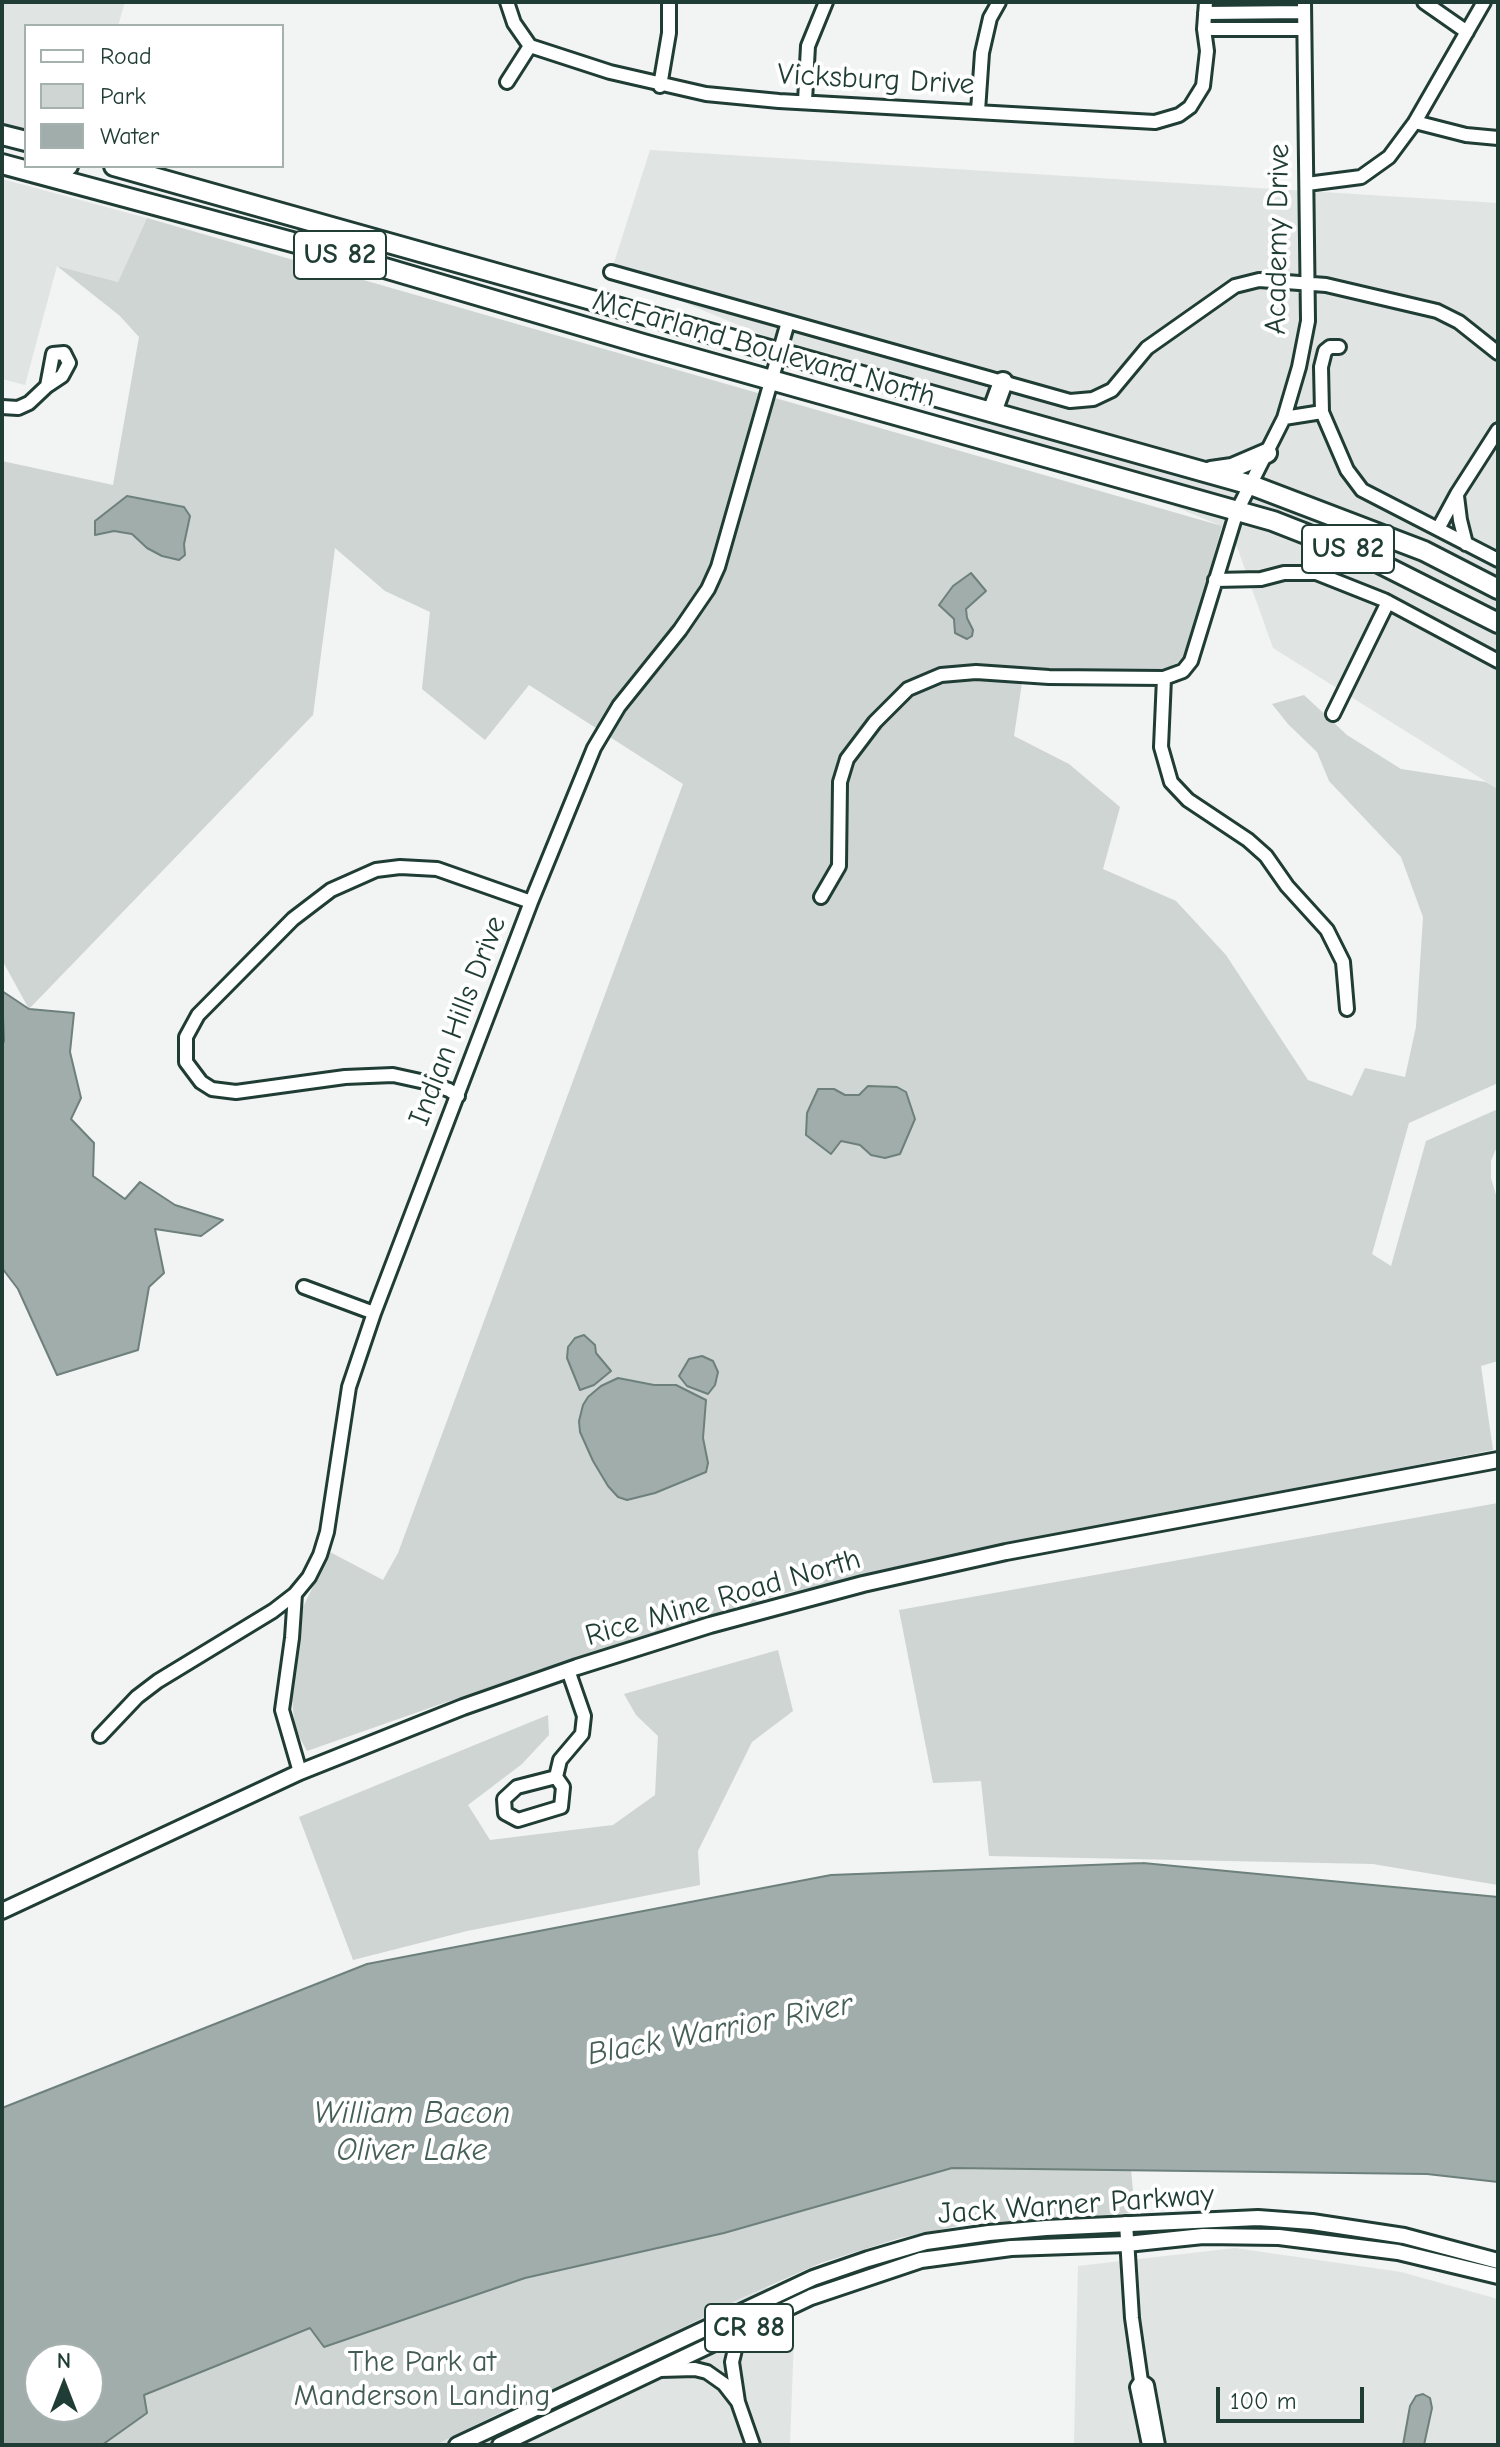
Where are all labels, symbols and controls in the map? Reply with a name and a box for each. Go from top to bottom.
legend [24,24,284,168]
text: Road [100,42,152,70]
street label: Vicksburg Drive [777,57,975,103]
text: Park [100,82,146,110]
text: Water [100,122,159,150]
street label: Academy Drive [1258,143,1298,335]
road number: US 82 [294,231,386,279]
street label: McFarland Boulevard North [588,283,940,415]
road number: US 82 [1302,525,1394,573]
street label: Indian Hills Drive [401,911,515,1131]
street label: Rice Mine Road North [581,1541,865,1655]
water label: Black Warrior River [584,1985,856,2075]
water label: William Bacon Oliver Lake [314,2095,510,2170]
street label: Jack Warner Parkway [937,2177,1215,2233]
road number: CR 88 [705,2304,793,2352]
north arrow [24,2343,104,2423]
park label: The Park at Manderson Landing [294,2345,550,2416]
text: N [57,2348,71,2374]
scale bar [1220,2371,1368,2421]
text: 100 m [1230,2387,1297,2415]

